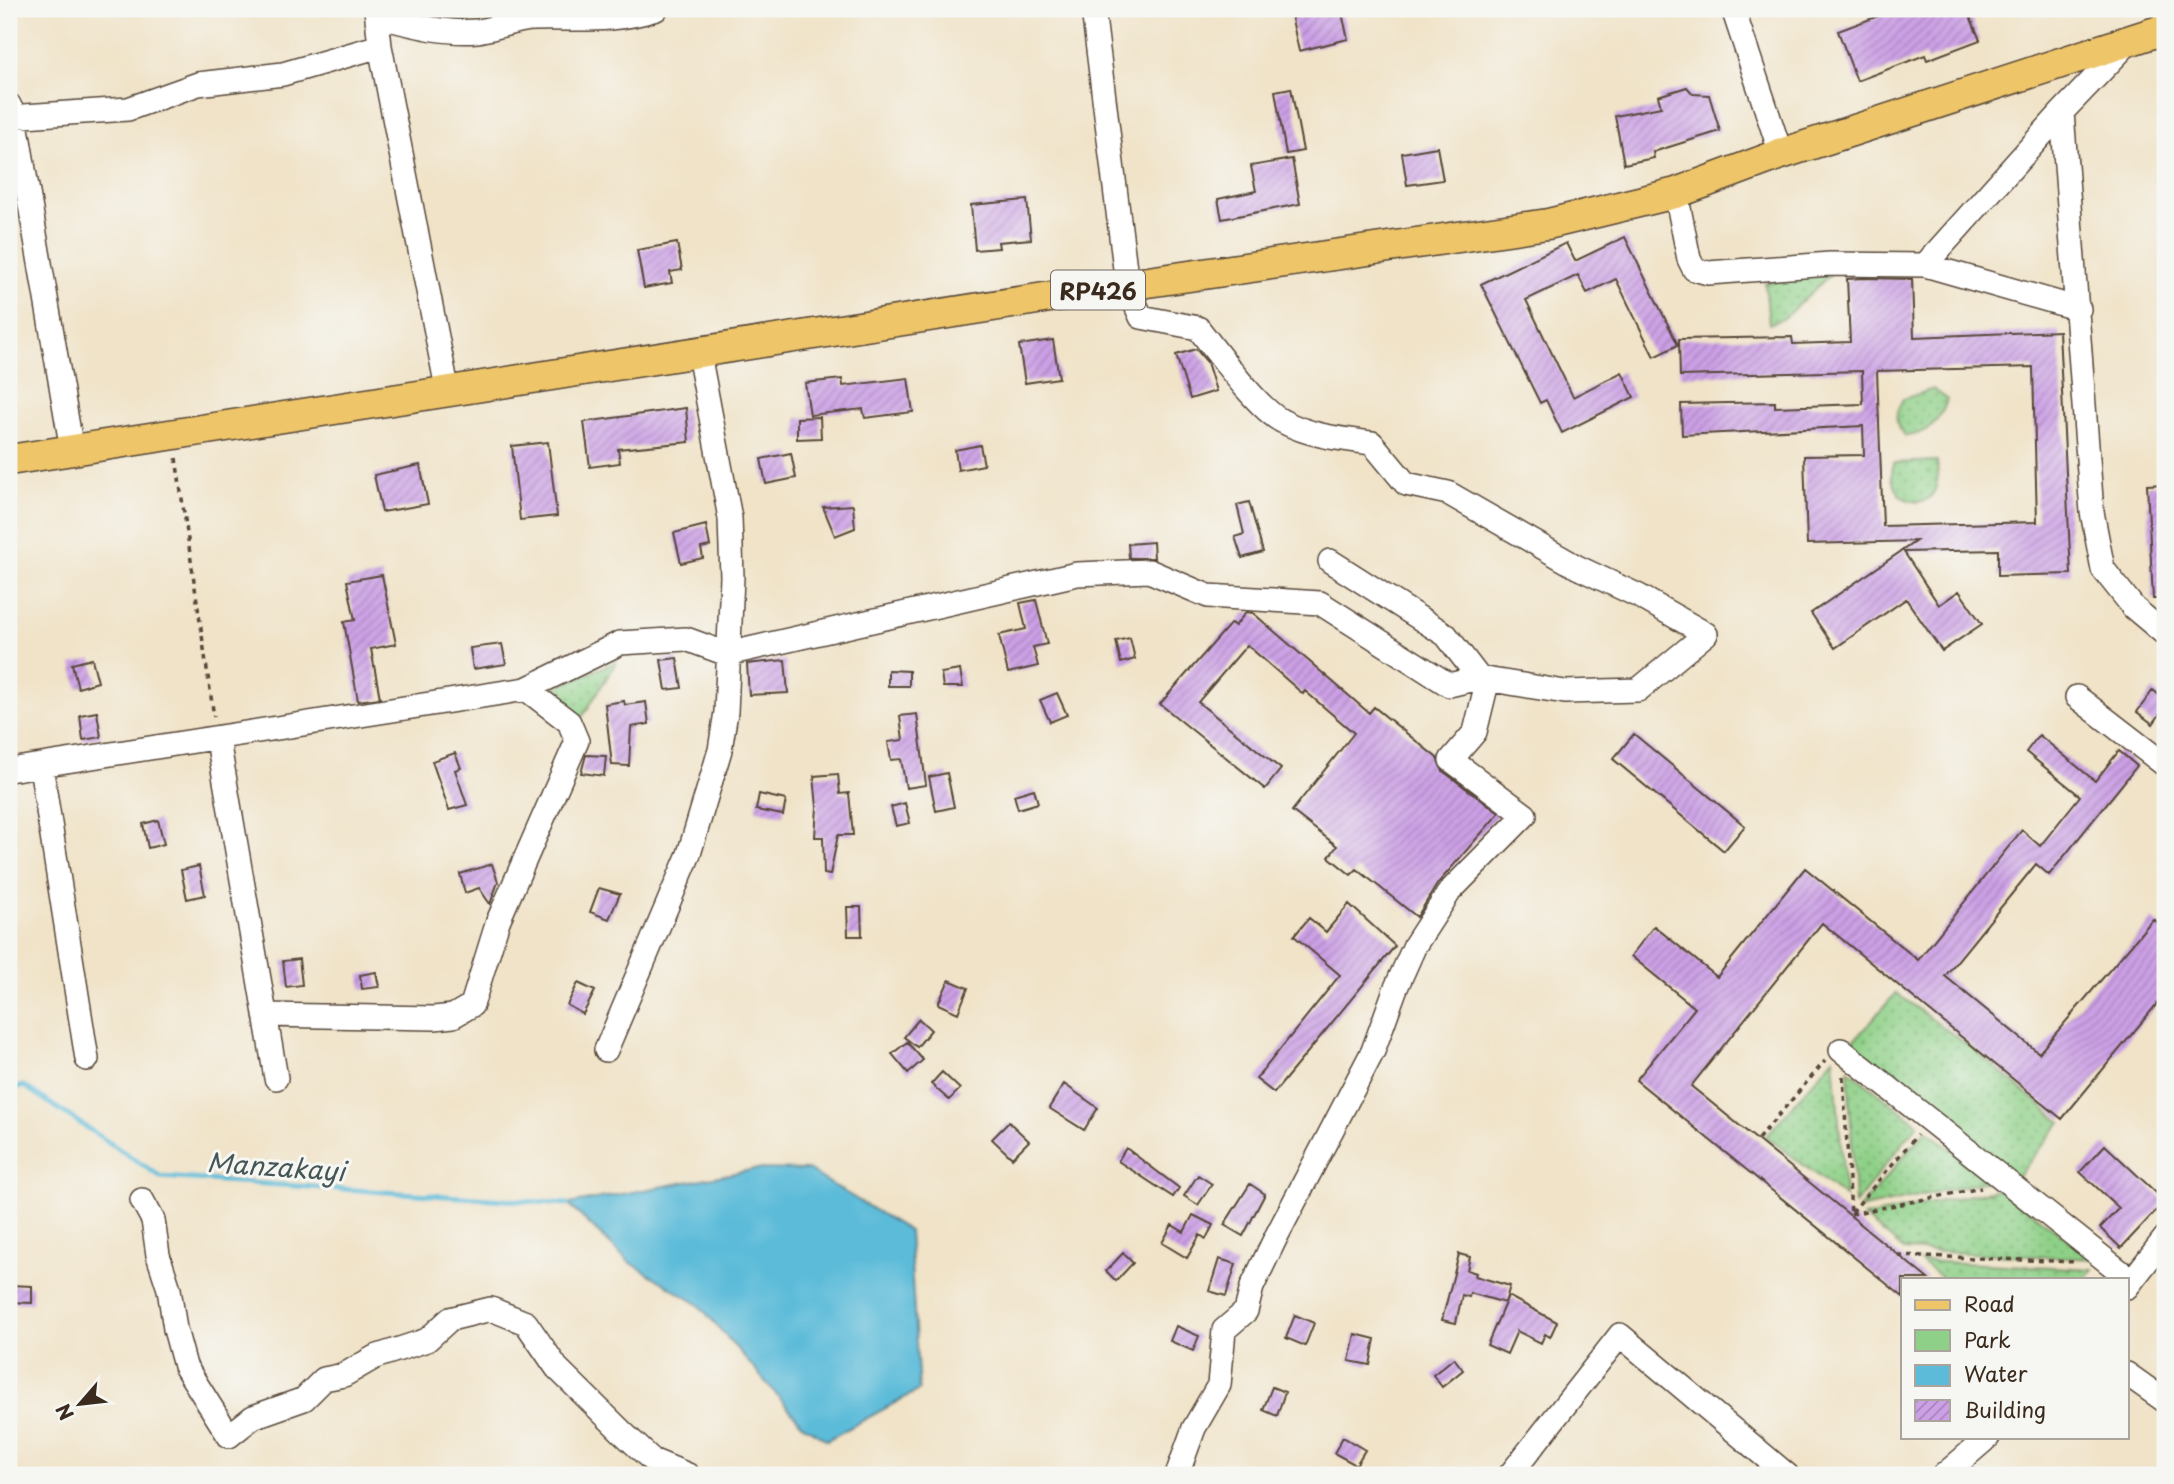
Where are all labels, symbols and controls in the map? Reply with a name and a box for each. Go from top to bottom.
road number: RP426 [1051,270,1145,310]
water label: Manzakayi [206,1142,350,1191]
legend [1901,1278,2128,1438]
text: Road [1964,1287,2015,1319]
text: Park [1964,1323,2011,1355]
text: Water [1964,1357,2028,1389]
north arrow [46,1368,116,1438]
text: Building [1964,1393,2046,1425]
text: N [48,1399,80,1426]

